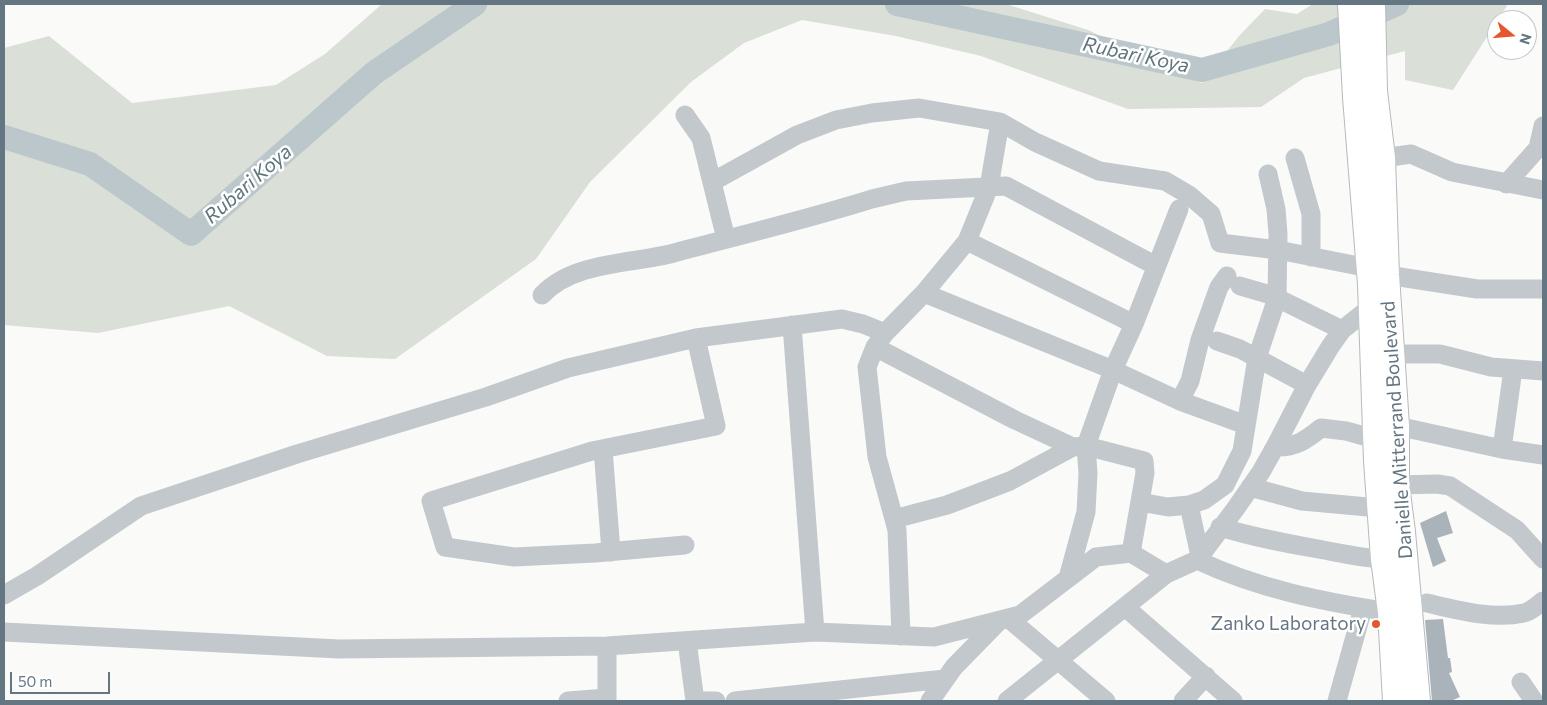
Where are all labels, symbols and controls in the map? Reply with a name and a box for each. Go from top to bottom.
north arrow [1487,10,1537,60]
water label: Rubari Koya [1081,32,1191,78]
text: N [1516,32,1536,47]
water label: Rubari Koya [199,140,297,228]
street label: Danielle Mitterrand Boulevard [1377,300,1417,560]
place label: Zanko Laboratory [1210,613,1366,635]
marker: Zanko Laboratory [1370,618,1382,630]
scale bar [12,662,112,694]
text: 50 m [18,672,52,690]

